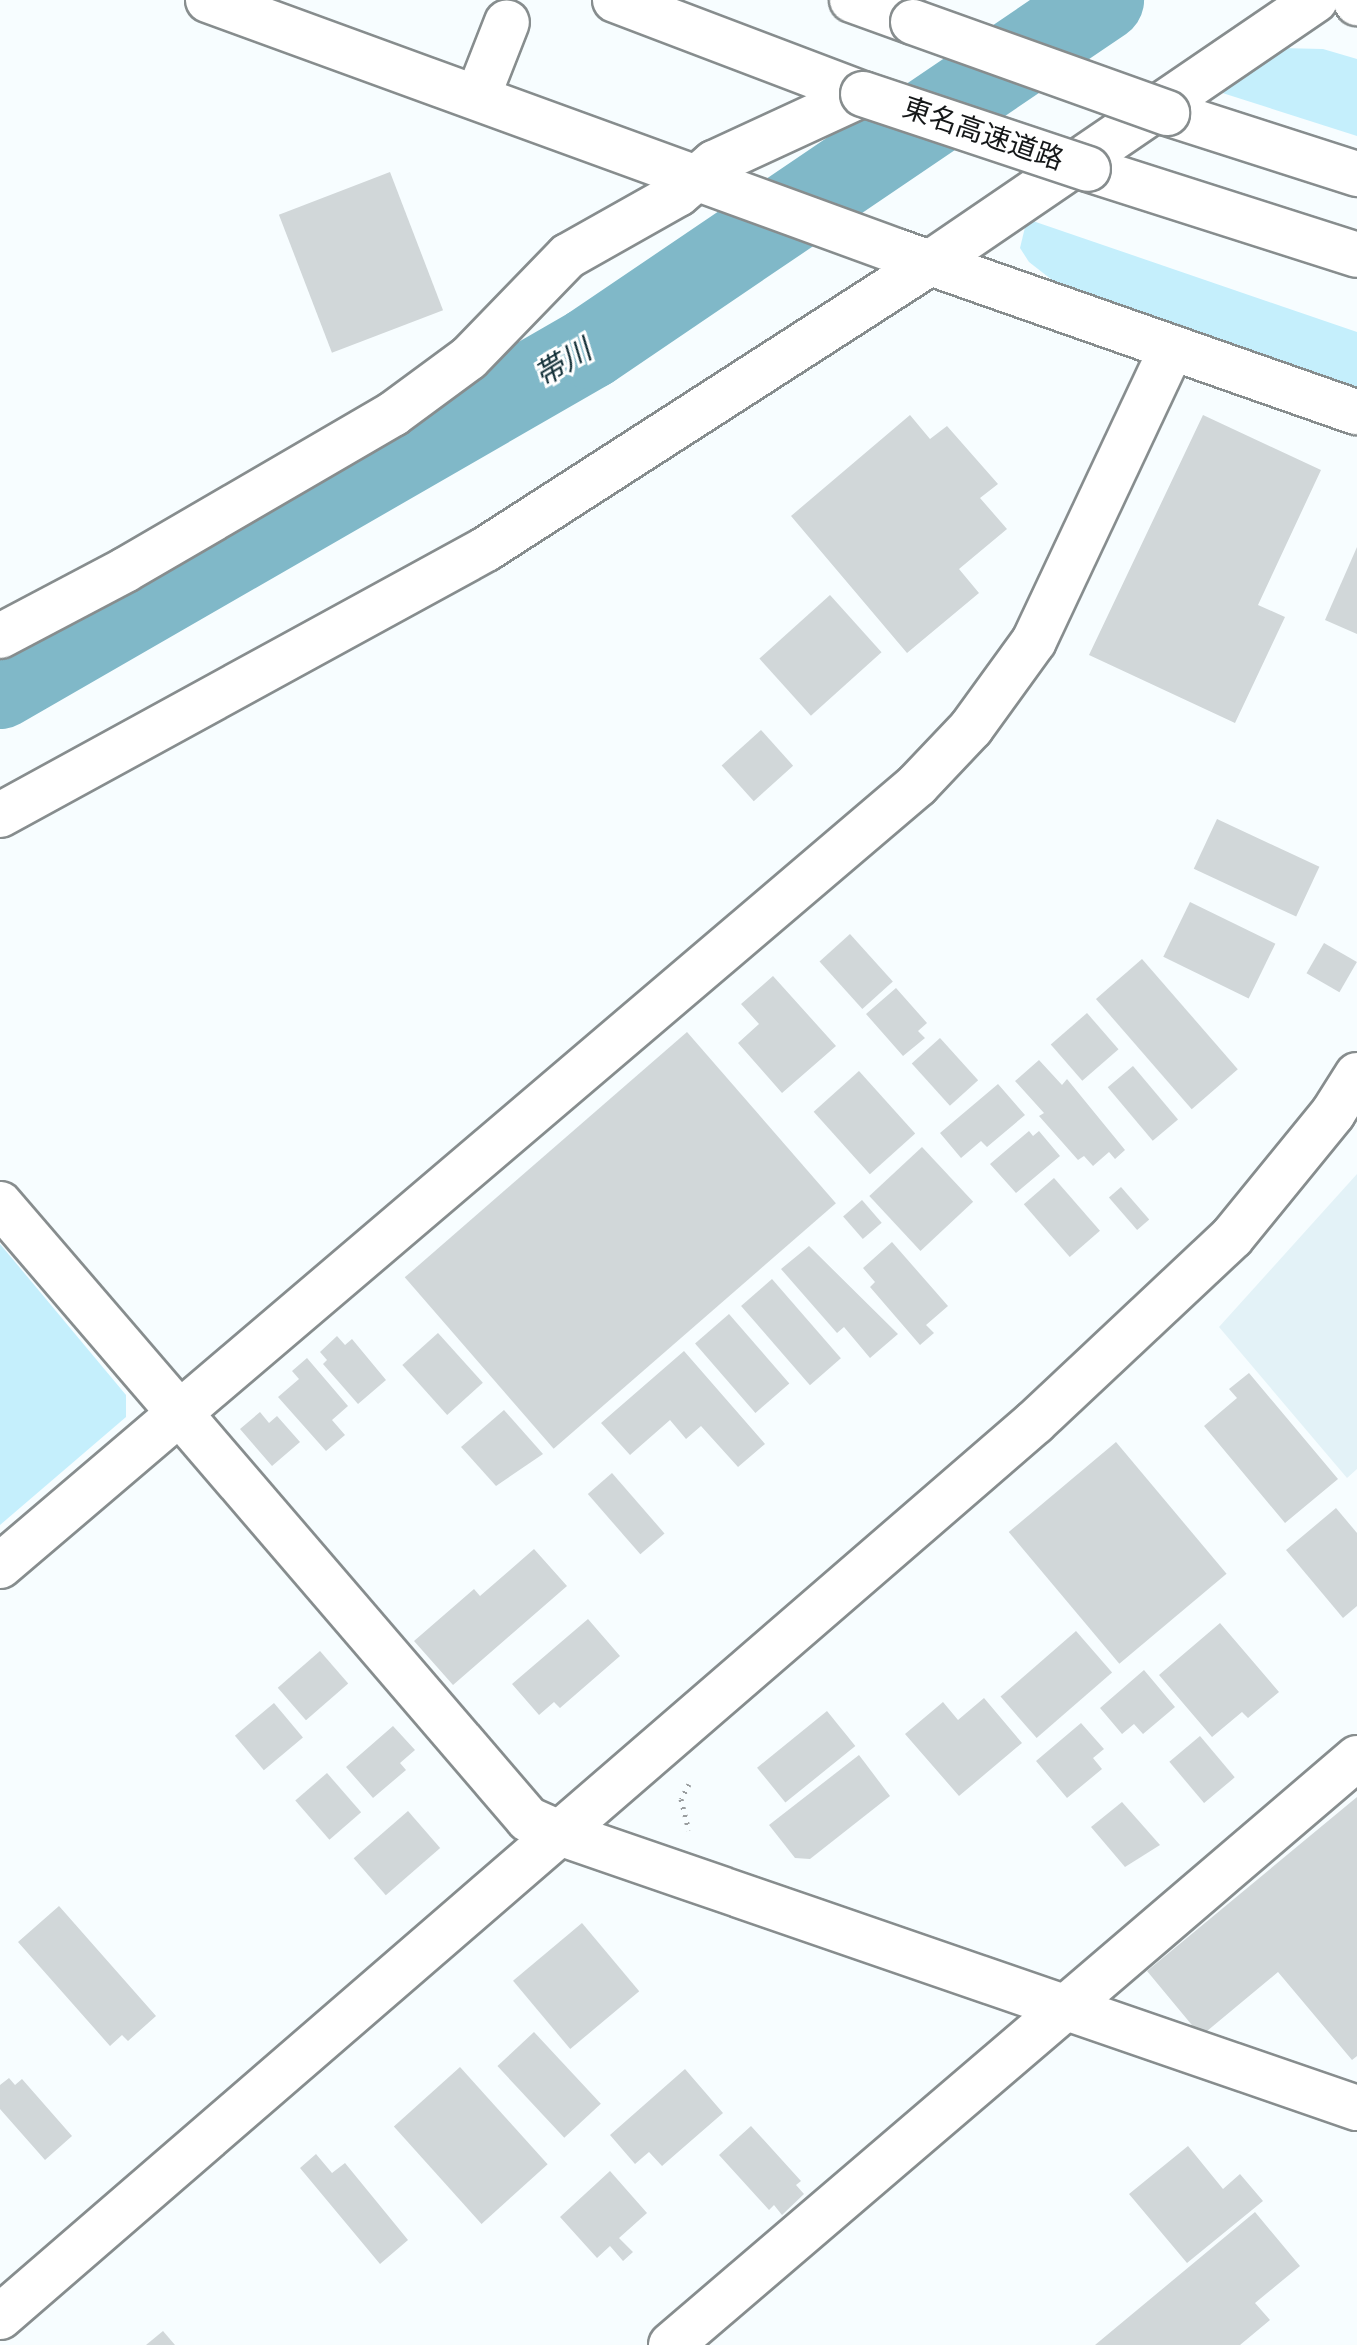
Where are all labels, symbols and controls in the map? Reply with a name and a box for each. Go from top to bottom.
street label: 東名高速道路 [898,91,1068,177]
water label: 帯川 [528,332,598,394]

